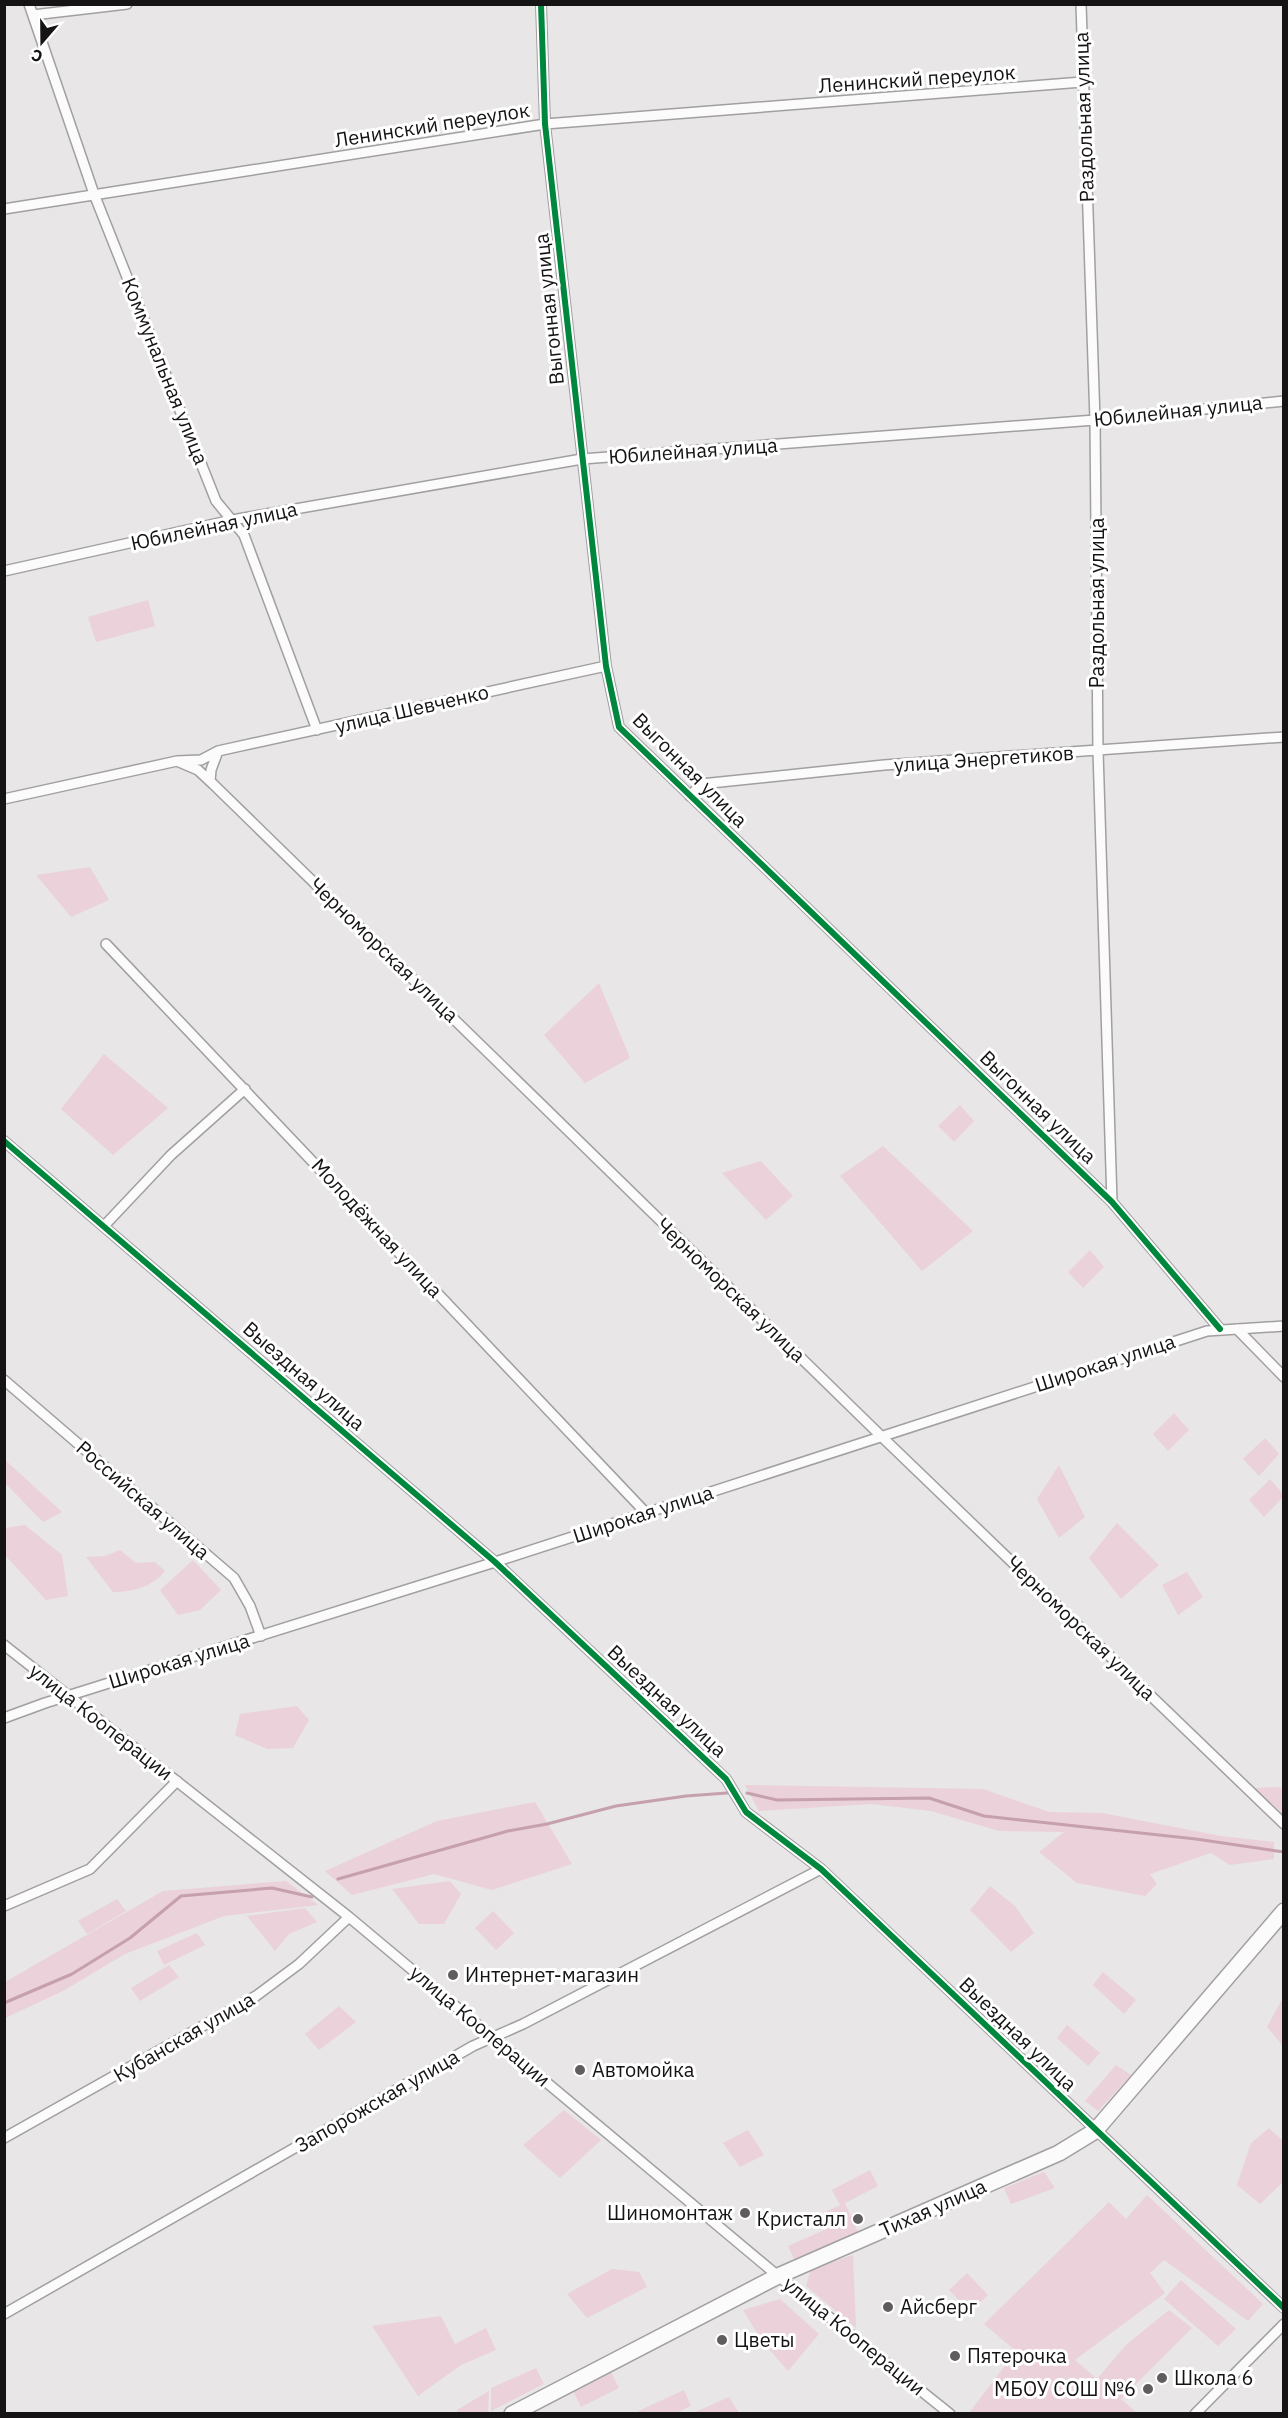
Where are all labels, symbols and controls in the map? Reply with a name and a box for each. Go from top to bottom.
north arrow [12,12,72,72]
street label: Раздольная улица [1067,31,1100,203]
text: С [29,45,45,67]
street label: Ленинский переулок [818,58,1016,99]
street label: Ленинский переулок [332,96,531,153]
street label: Выгонная улица [527,232,570,386]
street label: Коммунальная улица [116,273,215,469]
street label: Юбилейная улица [1092,388,1264,433]
street label: Юбилейная улица [607,431,779,470]
street label: Юбилейная улица [128,495,300,556]
street label: Раздольная улица [1083,517,1110,688]
street label: улица Шевченко [333,678,491,739]
street label: Выгонная улица [627,706,754,833]
street label: улица Энергетиков [893,739,1075,778]
street label: Черноморская улица [304,871,465,1028]
street label: Выгонная улица [974,1044,1103,1169]
street label: Молодёжная улица [306,1152,449,1303]
street label: Черноморская улица [651,1211,812,1368]
street label: Выездная улица [237,1315,371,1436]
street label: Широкая улица [1031,1327,1179,1398]
street label: Российская улица [71,1434,216,1565]
street label: Широкая улица [569,1478,717,1549]
street label: Черноморская улица [1001,1549,1162,1706]
street label: Широкая улица [105,1626,253,1695]
street label: Выездная улица [602,1638,733,1763]
street label: улица Кооперации [24,1657,179,1786]
street label: улица Кооперации [404,1959,556,2092]
place label: Интернет-магазин [465,1961,639,1988]
marker: Интернет-магазин [446,1968,460,1982]
street label: Выездная улица [954,1971,1083,2097]
street label: Кубанская улица [108,1985,260,2088]
street label: Запорожская улица [290,2042,464,2159]
place label: Автомойка [592,2056,695,2083]
marker: Автомойка [573,2063,587,2077]
street label: Тихая улица [875,2172,991,2243]
place label: Шиномонтаж [607,2199,733,2226]
place label: Кристалл [757,2205,846,2232]
marker: Шиномонтаж [738,2206,752,2220]
marker: Кристалл [851,2212,865,2226]
street label: улица Кооперации [778,2270,931,2401]
place label: Айсберг [900,2293,977,2320]
marker: Айсберг [881,2300,895,2314]
place label: Цветы [734,2326,794,2353]
marker: Цветы [715,2333,729,2347]
place label: Пятерочка [967,2342,1067,2369]
marker: Пятерочка [948,2349,962,2363]
place label: Школа 6 [1174,2364,1254,2391]
marker: Школа 6 [1155,2371,1169,2385]
place label: МБОУ СОШ №6 [994,2375,1136,2402]
marker: МБОУ СОШ №6 [1141,2382,1155,2396]

